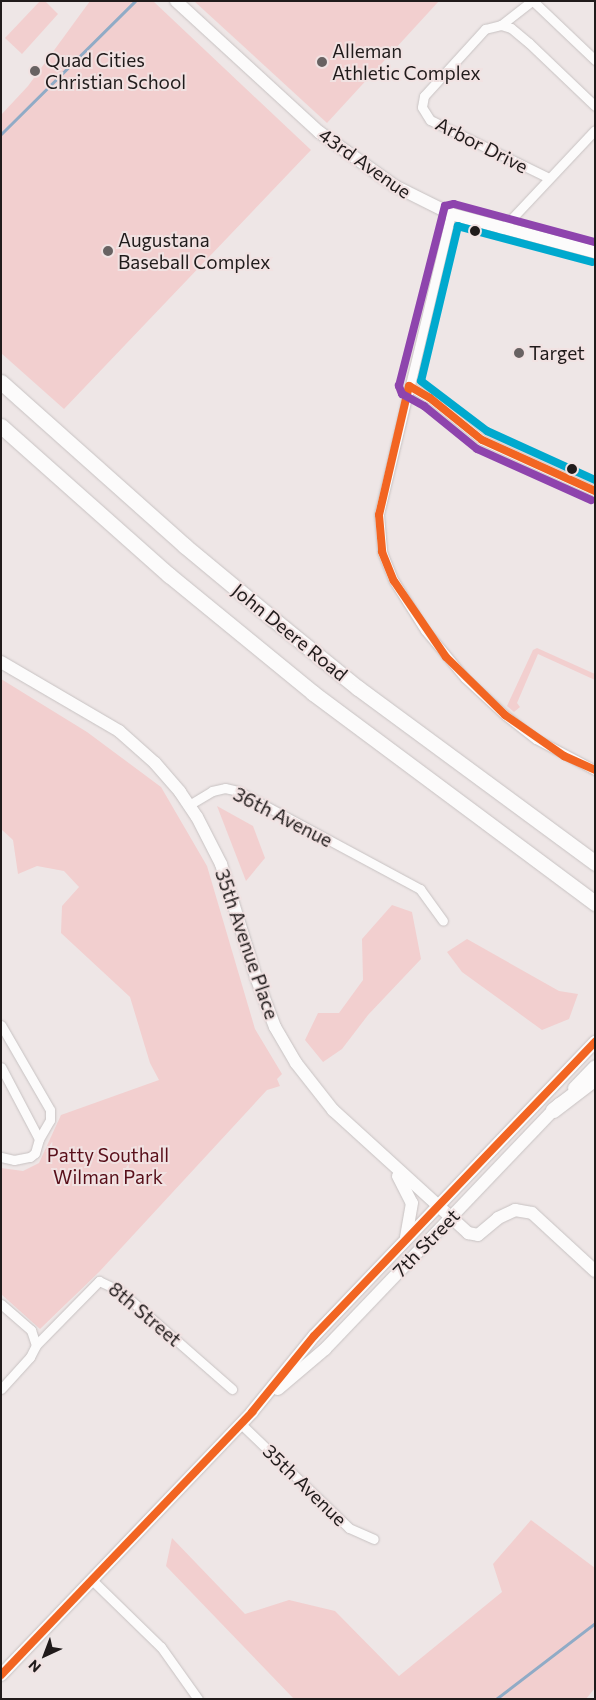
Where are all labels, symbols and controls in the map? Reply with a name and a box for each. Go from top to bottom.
place label: Alleman Athletic Complex [332,40,481,84]
place label: Quad Cities Christian School [45,49,186,93]
marker: Alleman Athletic Complex [316,56,328,68]
marker: Quad Cities Christian School [29,65,41,77]
street label: Arbor Drive [432,112,532,178]
street label: 43rd Avenue [314,123,416,203]
unlabelled marker [470,226,480,236]
place label: Augustana Baseball Complex [118,229,270,273]
marker: Augustana Baseball Complex [102,245,114,257]
place label: Target [529,342,585,364]
marker: Target [513,347,525,359]
unlabelled marker [567,464,577,474]
street label: John Deere Road [228,579,352,685]
street label: 36th Avenue [230,782,336,852]
street label: 35th Avenue Place [211,866,283,1022]
park label: Patty Southall Wilman Park [47,1144,169,1188]
street label: 7th Street [388,1204,464,1282]
street label: 8th Street [104,1277,186,1351]
street label: 35th Avenue [258,1439,352,1531]
north arrow [20,1630,70,1680]
text: N [25,1657,44,1676]

